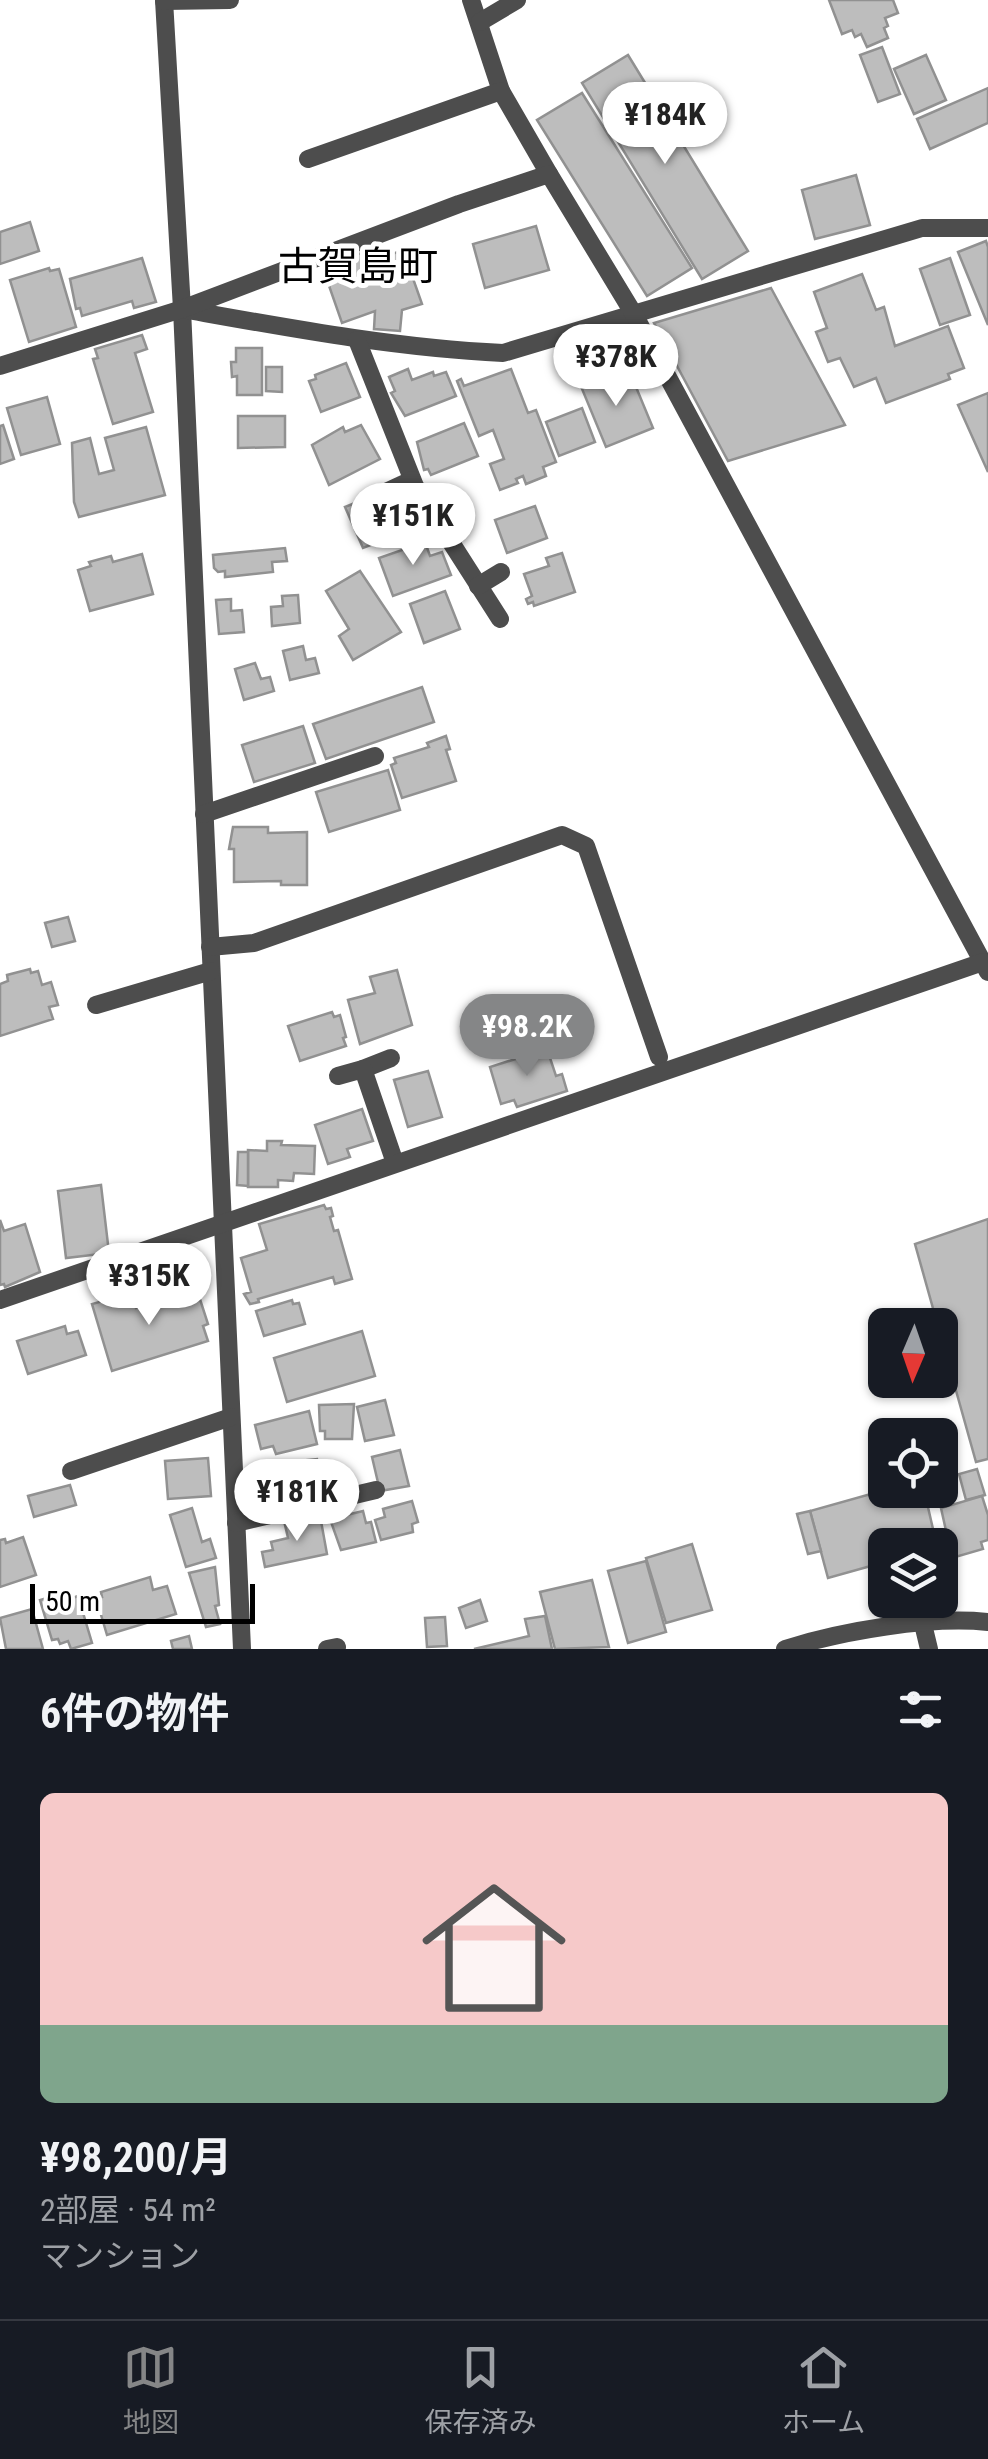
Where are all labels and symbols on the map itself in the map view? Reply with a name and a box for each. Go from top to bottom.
pin: ¥184K [595,82,735,167]
district label: 古賀島町 [278,243,438,290]
pin: ¥378K [546,324,686,409]
pin: ¥151K [343,483,483,568]
pin: ¥98.2K [446,994,608,1079]
pin: ¥315K [79,1243,219,1328]
north arrow [868,1308,958,1398]
pin: ¥181K [227,1459,367,1544]
scale bar [30,1579,255,1624]

